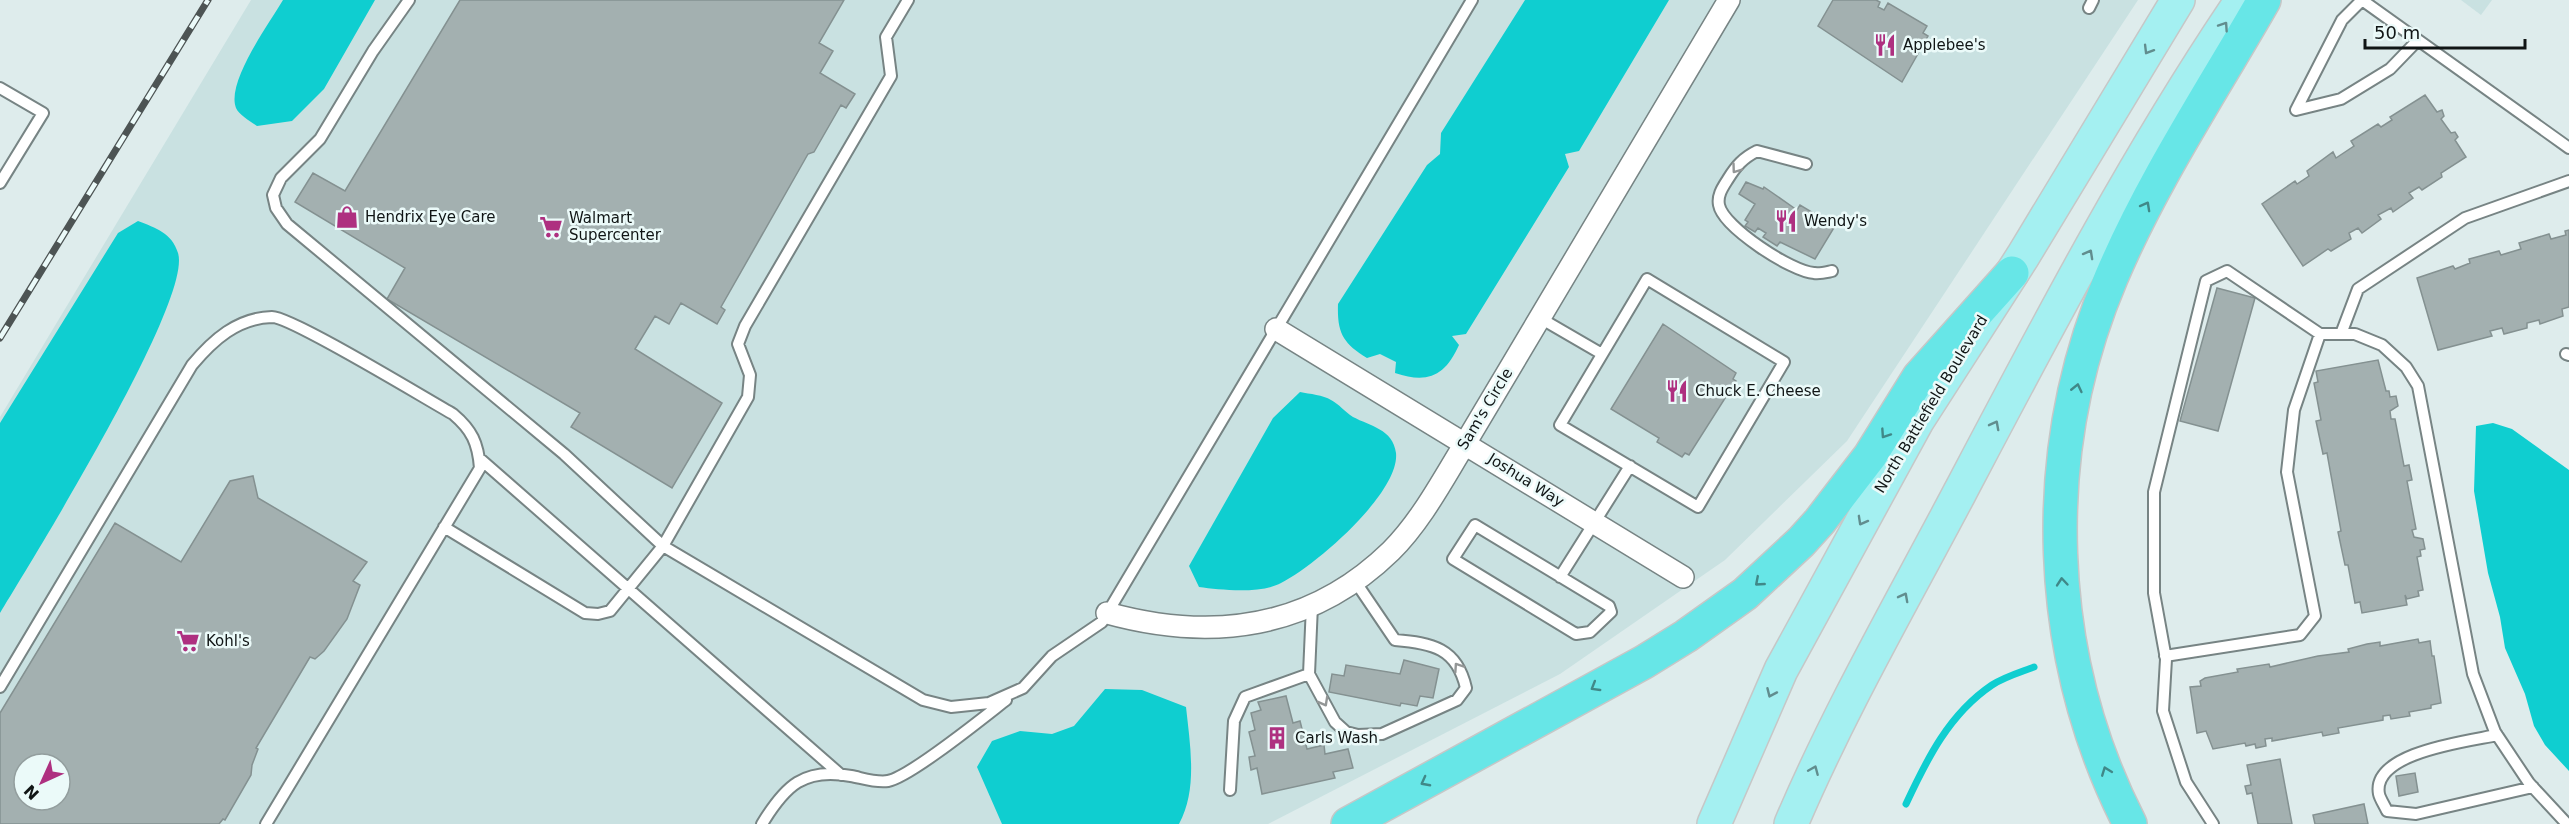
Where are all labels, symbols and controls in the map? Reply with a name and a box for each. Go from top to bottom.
scale bar [2365,12,2526,50]
one-way arrow [2217,22,2228,33]
text: 50 m [2374,22,2420,43]
restaurant icon: Applebee's [1872,32,1898,58]
place label: Applebee's [1903,36,1986,54]
one-way arrow [2143,44,2155,54]
one-way arrow [1732,162,1743,173]
one-way arrow [2138,202,2150,213]
shop icon: Hendrix Eye Care [334,204,360,230]
place label: Hendrix Eye Care [365,208,496,226]
restaurant icon: Wendy's [1773,208,1799,234]
place label: Walmart Supercenter [569,209,662,244]
place label: Wendy's [1804,212,1867,230]
supermarket icon: Walmart Supercenter [538,214,564,240]
one-way arrow [2081,250,2093,260]
street label: North Battlefield Boulevard [1871,312,1991,496]
street label: Sam's Circle [1454,365,1516,453]
restaurant icon: Chuck E. Cheese [1664,378,1690,404]
place label: Chuck E. Cheese [1695,382,1821,400]
one-way arrow [2070,383,2083,393]
one-way arrow [1988,421,1999,431]
one-way arrow [1881,427,1892,438]
street label: Joshua Way [1484,449,1567,511]
one-way arrow [1858,514,1869,525]
one-way arrow [1755,575,1766,586]
one-way arrow [2056,577,2069,586]
one-way arrow [1897,593,1908,604]
supermarket icon: Kohl's [175,628,201,654]
place label: Kohl's [206,632,250,650]
one-way arrow [1454,663,1465,674]
one-way arrow [1591,680,1601,691]
one-way arrow [1766,686,1778,697]
one-way arrow [1317,696,1328,706]
building icon: Carls Wash [1264,725,1290,751]
place label: Carls Wash [1295,729,1378,747]
north arrow [12,752,72,812]
one-way arrow [1807,766,1819,777]
one-way arrow [2101,766,2113,777]
one-way arrow [1421,775,1431,786]
text: N [20,781,43,804]

